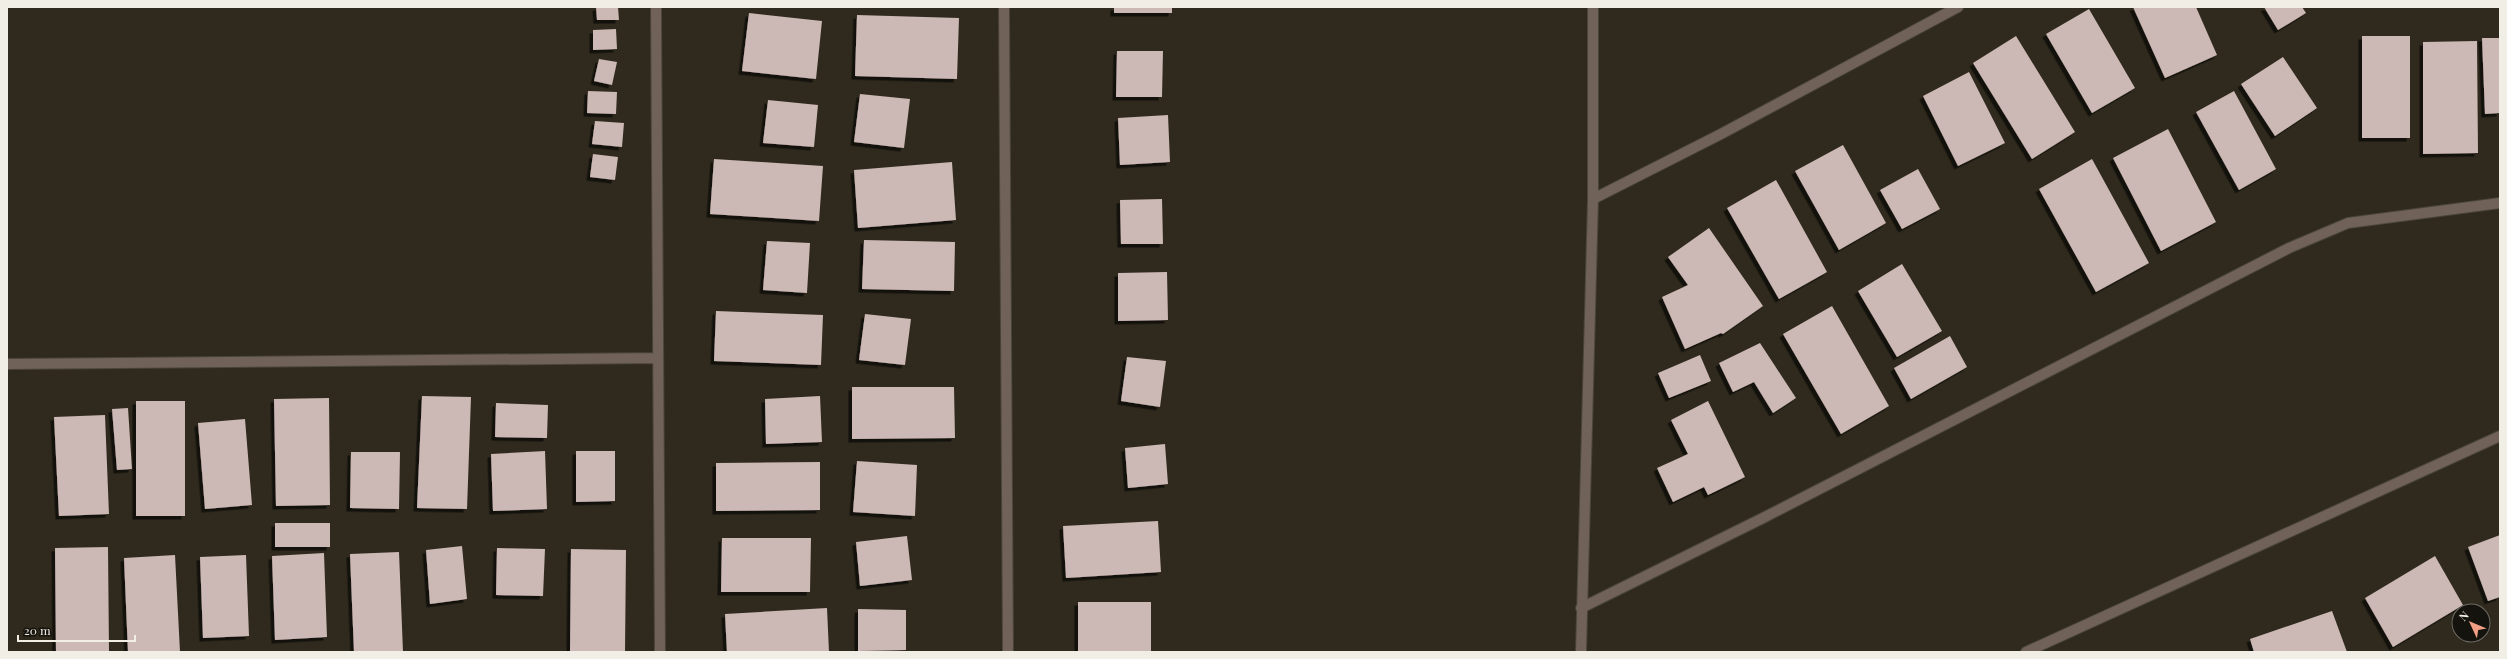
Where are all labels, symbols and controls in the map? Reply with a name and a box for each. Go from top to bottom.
north arrow [2451,603,2491,643]
text: N [2455,608,2472,624]
scale bar [18,617,135,643]
text: 20 m [24,622,51,638]

